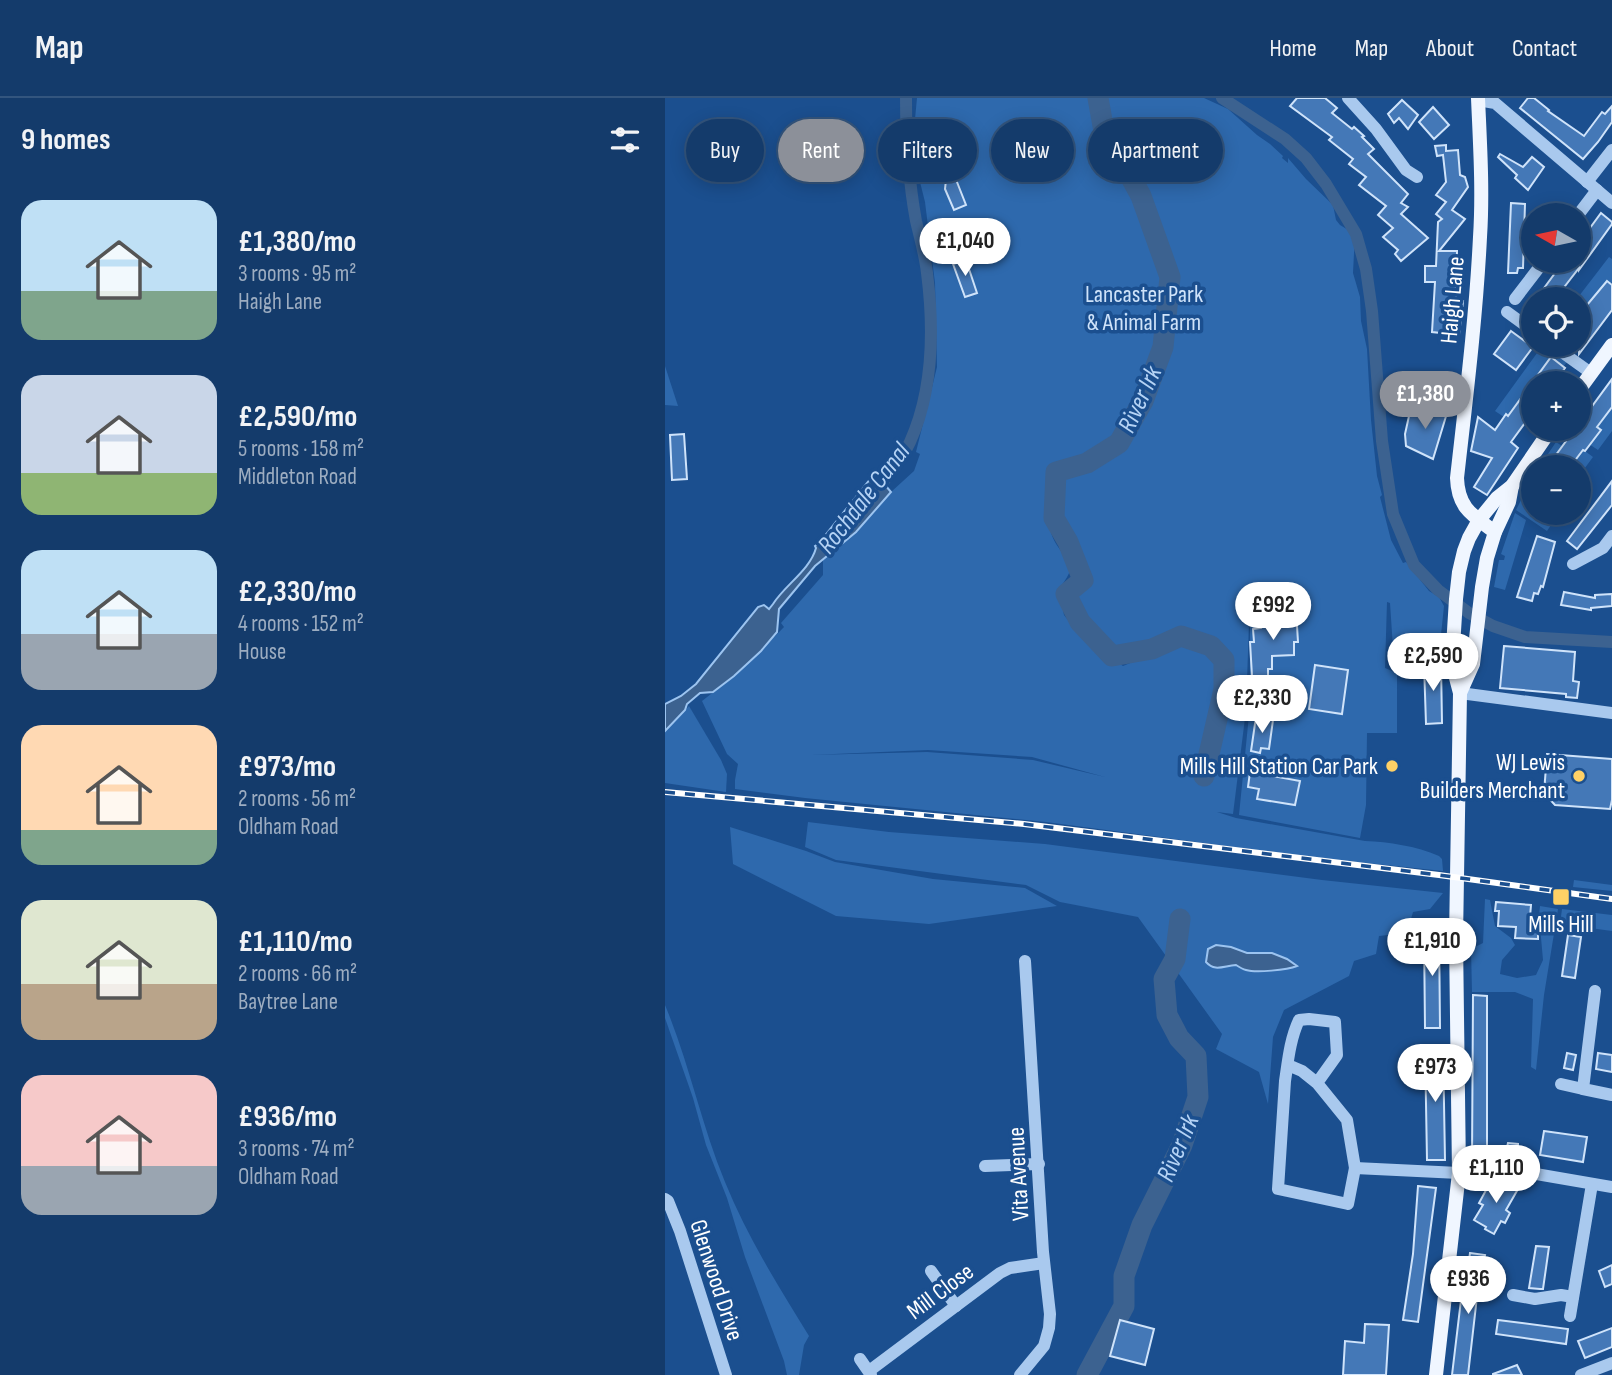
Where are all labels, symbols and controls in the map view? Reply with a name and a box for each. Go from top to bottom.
text: Map [35,28,84,68]
text: Home [1269,34,1317,63]
text: Map [1355,34,1388,63]
text: About [1426,34,1474,63]
text: Contact [1512,34,1577,63]
chip: Buy [686,119,764,182]
chip: Rent [778,119,864,182]
chip: Filters [878,119,977,182]
chip: New [991,119,1074,182]
chip: Apartment [1088,119,1223,182]
icon: filters [606,121,644,159]
text: 9 homes [21,122,111,158]
north arrow [1521,203,1591,273]
map controls [1521,203,1591,525]
pin: £1,040 [908,218,1022,278]
text: £1,380/mo [238,224,356,260]
text: £1,040 [936,227,995,255]
icon: home [77,228,161,312]
street label: Haigh Lane [1434,255,1471,345]
text: 3 rooms · 95 m² [238,260,357,288]
park label: Lancaster Park & Animal Farm [1085,280,1203,337]
button: locate [1521,287,1591,357]
text: Haigh Lane [238,288,322,316]
water label: River Irk [1112,360,1170,438]
button: + [1521,371,1591,441]
pin: £1,380 [1368,372,1482,431]
text: £1,380 [1396,380,1454,408]
text: £2,590/mo [238,399,357,435]
icon: home [77,403,161,487]
text: 5 rooms · 158 m² [238,435,364,463]
water label: Rochdale Canal [811,436,918,560]
button: − [1521,455,1591,525]
text: Middleton Road [238,463,357,491]
text: £2,330/mo [238,574,357,610]
icon: home [77,578,161,662]
pin: £992 [1232,582,1314,642]
text: £992 [1251,591,1295,619]
text: 4 rooms · 152 m² [238,610,364,638]
pin: £2,590 [1376,634,1490,693]
text: House [238,638,286,666]
text: £2,590 [1403,642,1463,670]
pin: £2,330 [1205,676,1319,735]
text: £2,330 [1233,684,1291,712]
place label: WJ Lewis Builders Merchant [1419,748,1565,805]
text: £973/mo [238,749,336,785]
place label: Mills Hill Station Car Park [1180,752,1378,781]
icon: home [77,753,161,837]
marker: Mills Hill Station Car Park [1384,758,1400,774]
marker: WJ Lewis Builders Merchant [1571,768,1587,784]
text: 2 rooms · 56 m² [238,785,356,813]
text: Oldham Road [238,813,339,841]
marker: Mills Hill [1551,887,1571,907]
place label: Mills Hill [1528,910,1594,939]
pin: £1,910 [1375,918,1489,978]
text: £1,110/mo [238,924,353,960]
text: £1,910 [1403,927,1461,955]
icon: home [77,928,161,1012]
text: 2 rooms · 66 m² [238,960,357,988]
text: Baytree Lane [238,988,338,1016]
pin: £973 [1394,1044,1476,1104]
text: £973 [1413,1053,1457,1081]
text: £936/mo [238,1099,337,1135]
icon: home [77,1103,161,1187]
water label: River Irk [1150,1109,1207,1187]
street label: Vita Avenue [1002,1126,1035,1222]
text: 3 rooms · 74 m² [238,1135,355,1163]
pin: £1,110 [1439,1146,1553,1205]
text: £1,110 [1468,1154,1524,1182]
text: Oldham Road [238,1163,339,1191]
street label: Glenwood Drive [683,1216,750,1344]
pin: £936 [1427,1256,1509,1316]
street label: Mill Close [901,1257,979,1326]
text: £936 [1446,1265,1490,1293]

